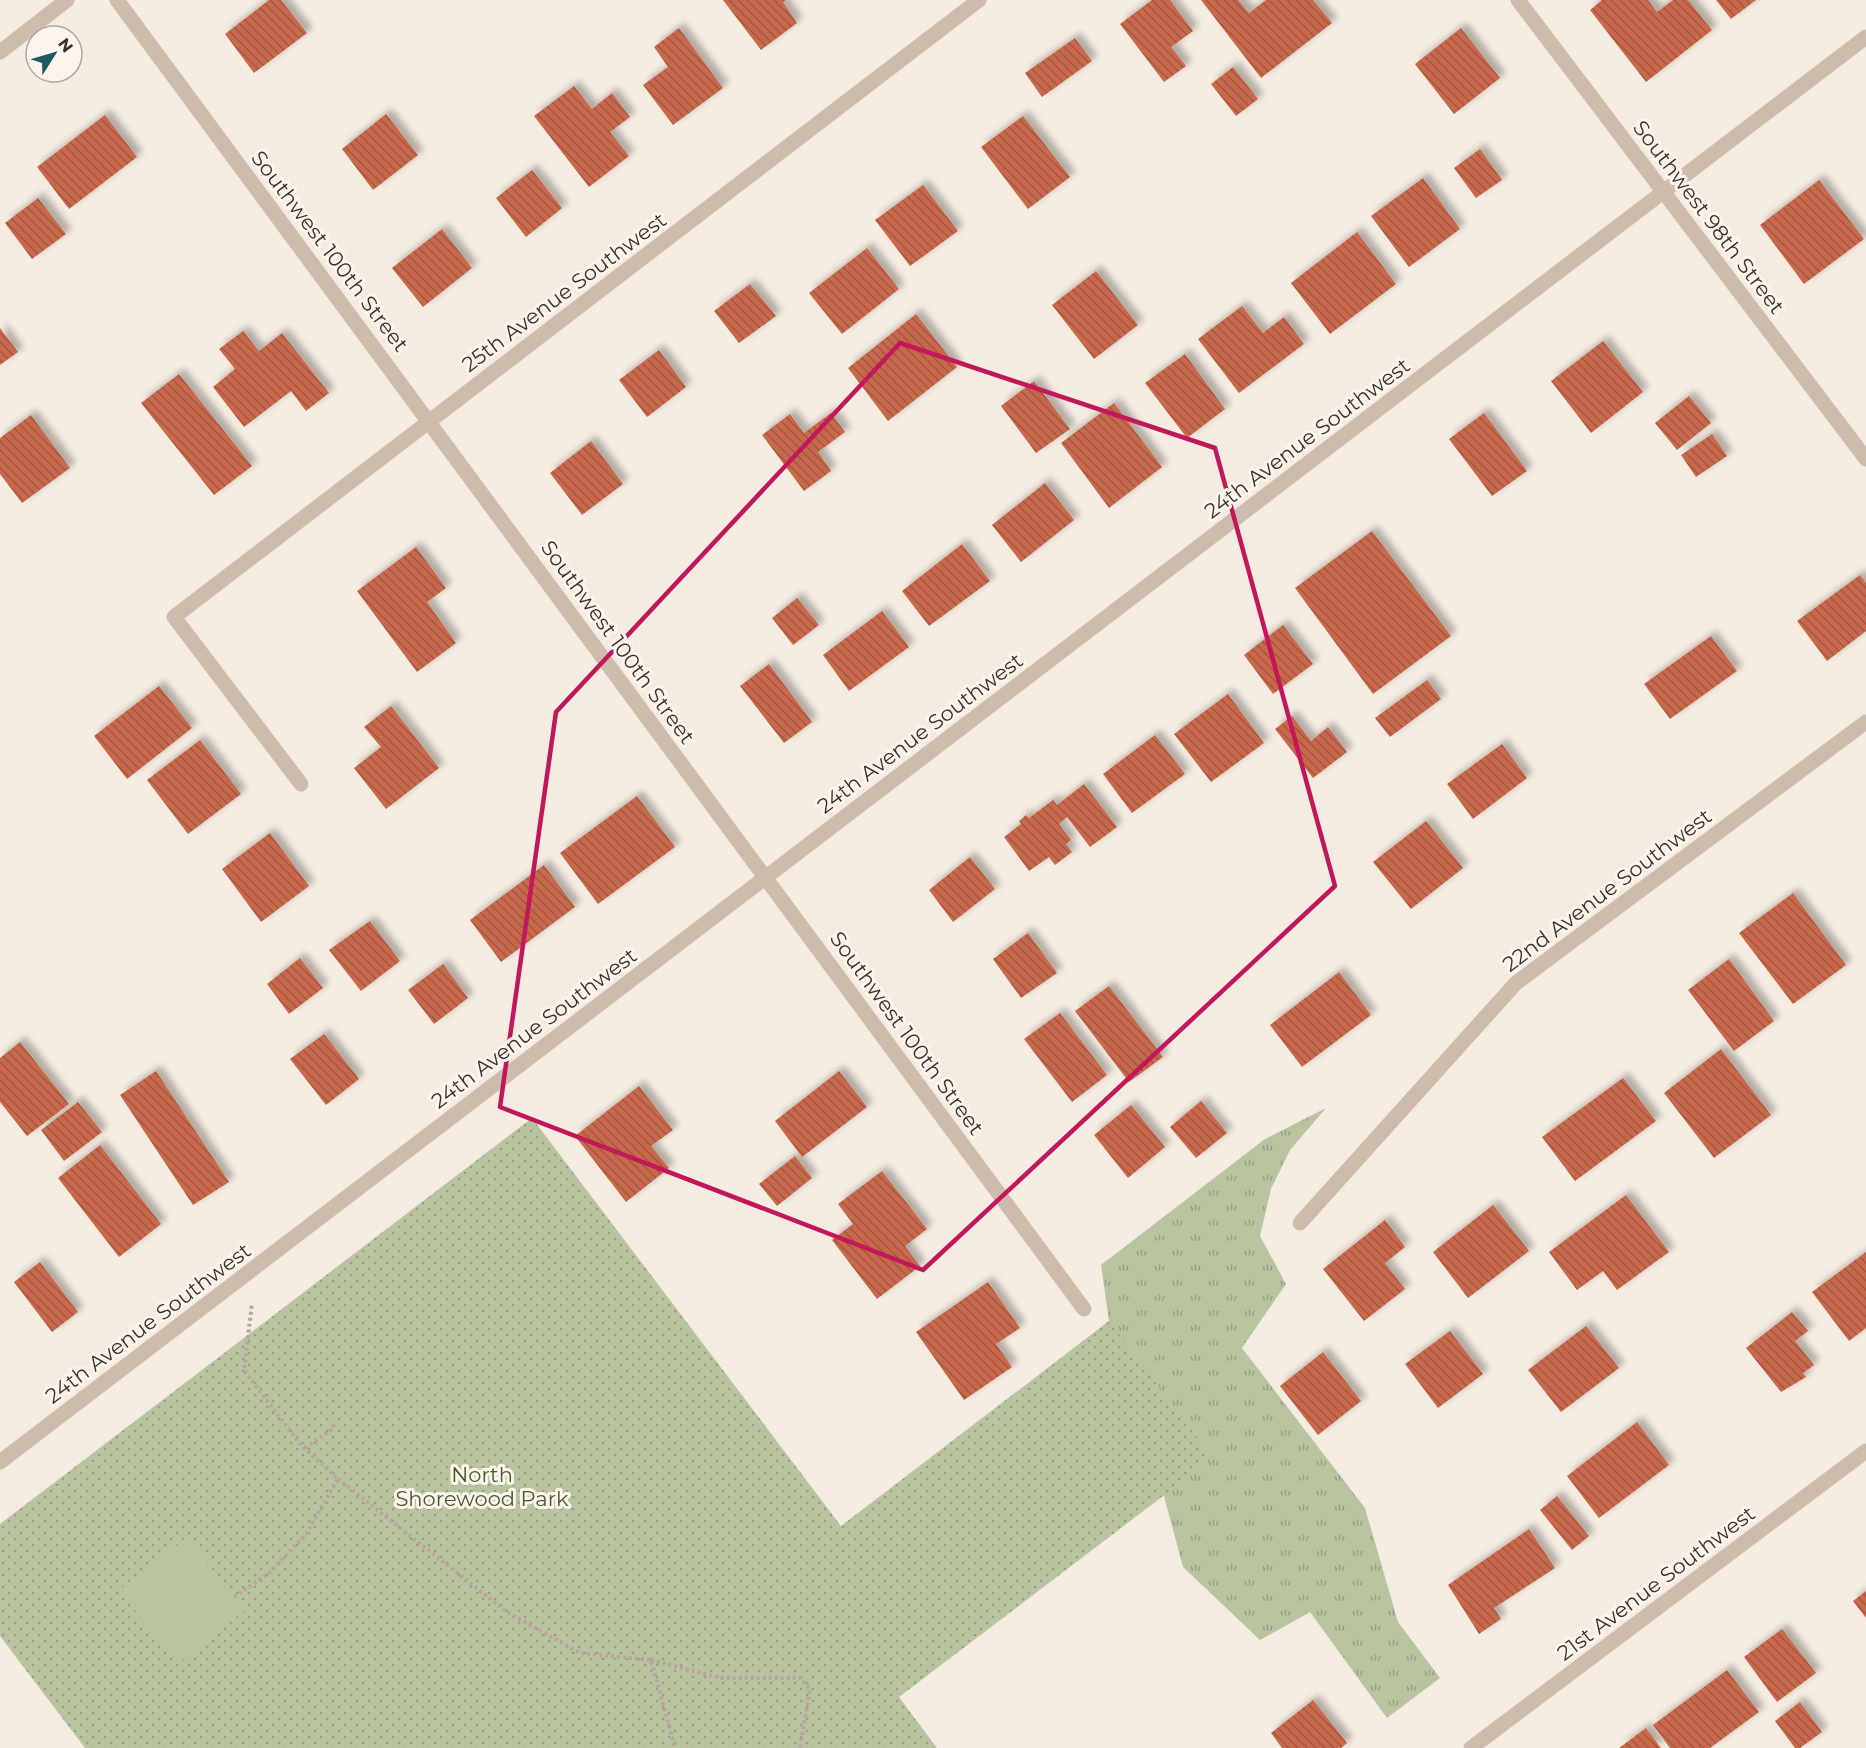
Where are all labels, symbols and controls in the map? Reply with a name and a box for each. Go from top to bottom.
north arrow [24,24,84,84]
text: N [54,34,77,56]
street label: Southwest 98th Street [1628,115,1790,319]
street label: Southwest 100th Street [246,146,414,356]
street label: 25th Avenue Southwest [457,207,671,377]
street label: 24th Avenue Southwest [1199,353,1415,523]
street label: Southwest 100th Street [536,535,700,749]
street label: 24th Avenue Southwest [812,648,1028,818]
street label: 22nd Avenue Southwest [1498,803,1716,977]
street label: Southwest 100th Street [825,926,989,1140]
street label: 24th Avenue Southwest [426,943,642,1113]
street label: 24th Avenue Southwest [40,1238,256,1408]
park label: North Shorewood Park [395,1462,569,1511]
street label: 21st Avenue Southwest [1552,1501,1760,1665]

